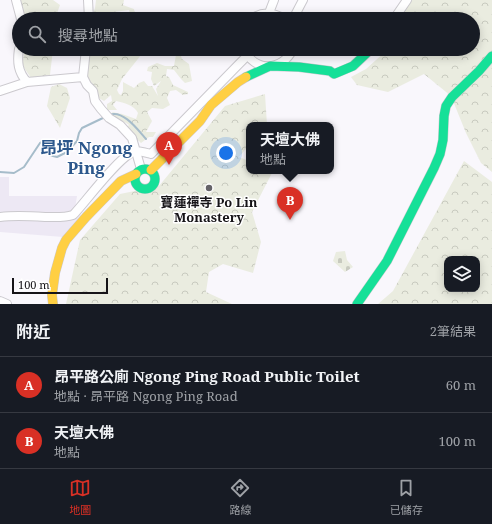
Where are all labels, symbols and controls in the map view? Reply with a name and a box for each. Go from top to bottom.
search box [12,12,480,56]
icon: search [26,23,48,45]
text: 搜尋地點 [58,25,118,45]
popup [246,122,334,174]
text: 天壇大佛 [260,129,320,149]
pin: A [156,132,182,165]
district label: 昂坪 Ngong Ping [40,136,133,179]
your location [216,143,236,163]
text: 地點 [260,150,286,168]
marker: 寶蓮禪寺 Po Lin Monastery [204,183,214,193]
pin: B [277,187,303,220]
place label: 寶蓮禪寺 Po Lin Monastery [161,193,258,226]
map controls [444,256,480,292]
button: layers [444,256,480,292]
scale bar [12,276,108,295]
text: 100 m [18,277,50,292]
text: 附近 [16,320,50,343]
text: 2筆結果 [430,322,476,340]
text: 昂平路公廁 Ngong Ping Road Public Toilet [54,366,360,386]
text: A [24,376,34,394]
text: 60 m [446,376,476,394]
text: 地點 · 昂平路 Ngong Ping Road [54,387,238,405]
text: 天壇大佛 [54,422,114,442]
text: B [25,432,33,450]
text: 100 m [439,432,476,450]
text: 地點 [54,443,80,461]
tab: 地圖 [69,477,91,517]
tab: 路線 [229,477,251,517]
tab: 已儲存 [390,477,423,517]

